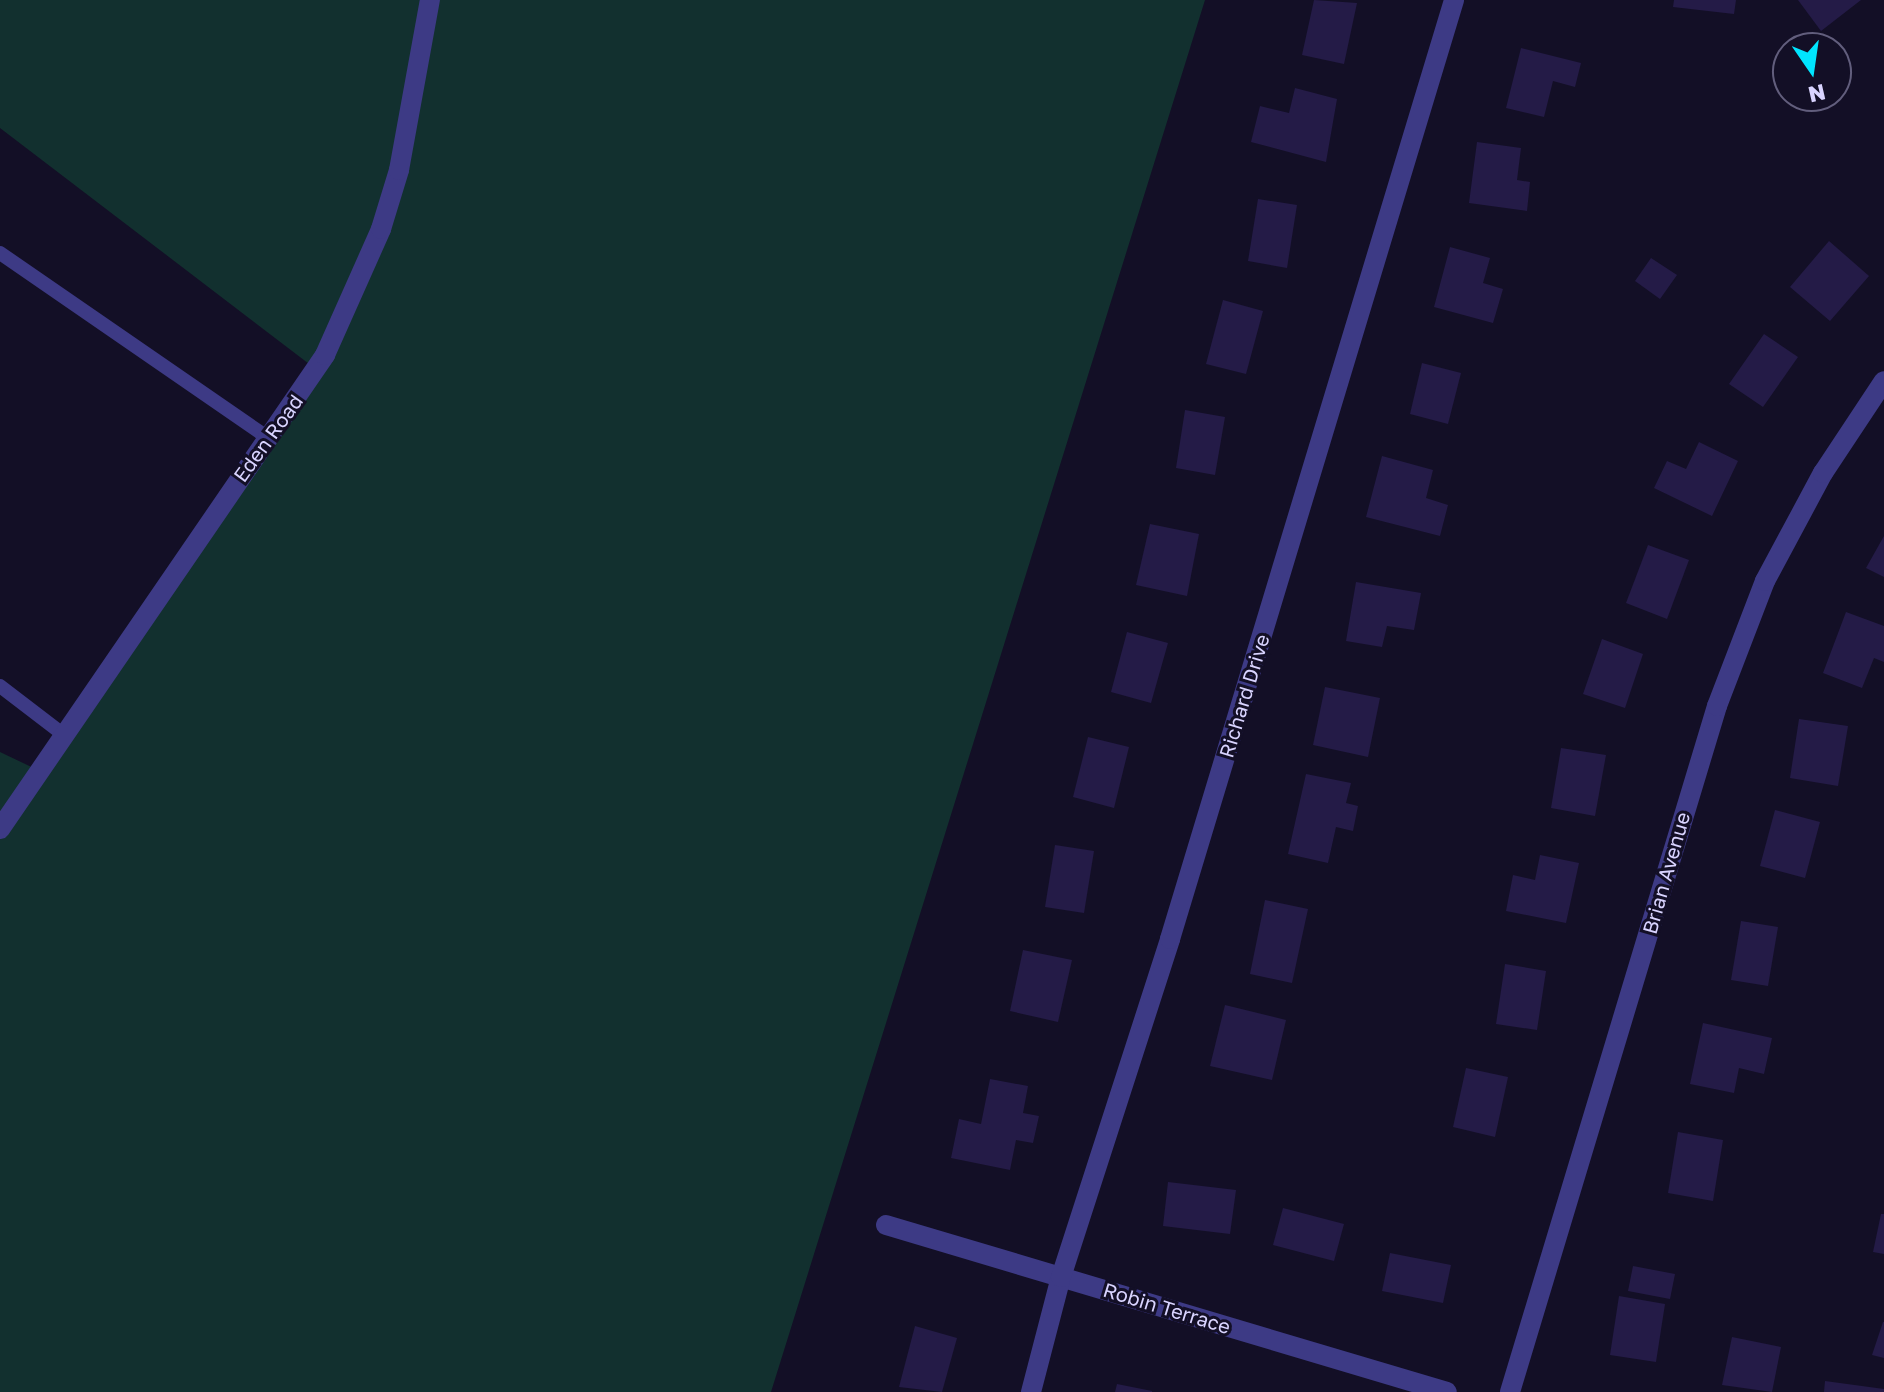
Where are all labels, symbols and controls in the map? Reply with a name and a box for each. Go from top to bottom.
north arrow [1772,32,1852,112]
text: N [1806,79,1828,109]
street label: Eden Road [228,390,308,486]
street label: Richard Drive [1214,631,1274,761]
street label: Brian Avenue [1637,809,1695,937]
street label: Robin Terrace [1100,1277,1234,1339]

